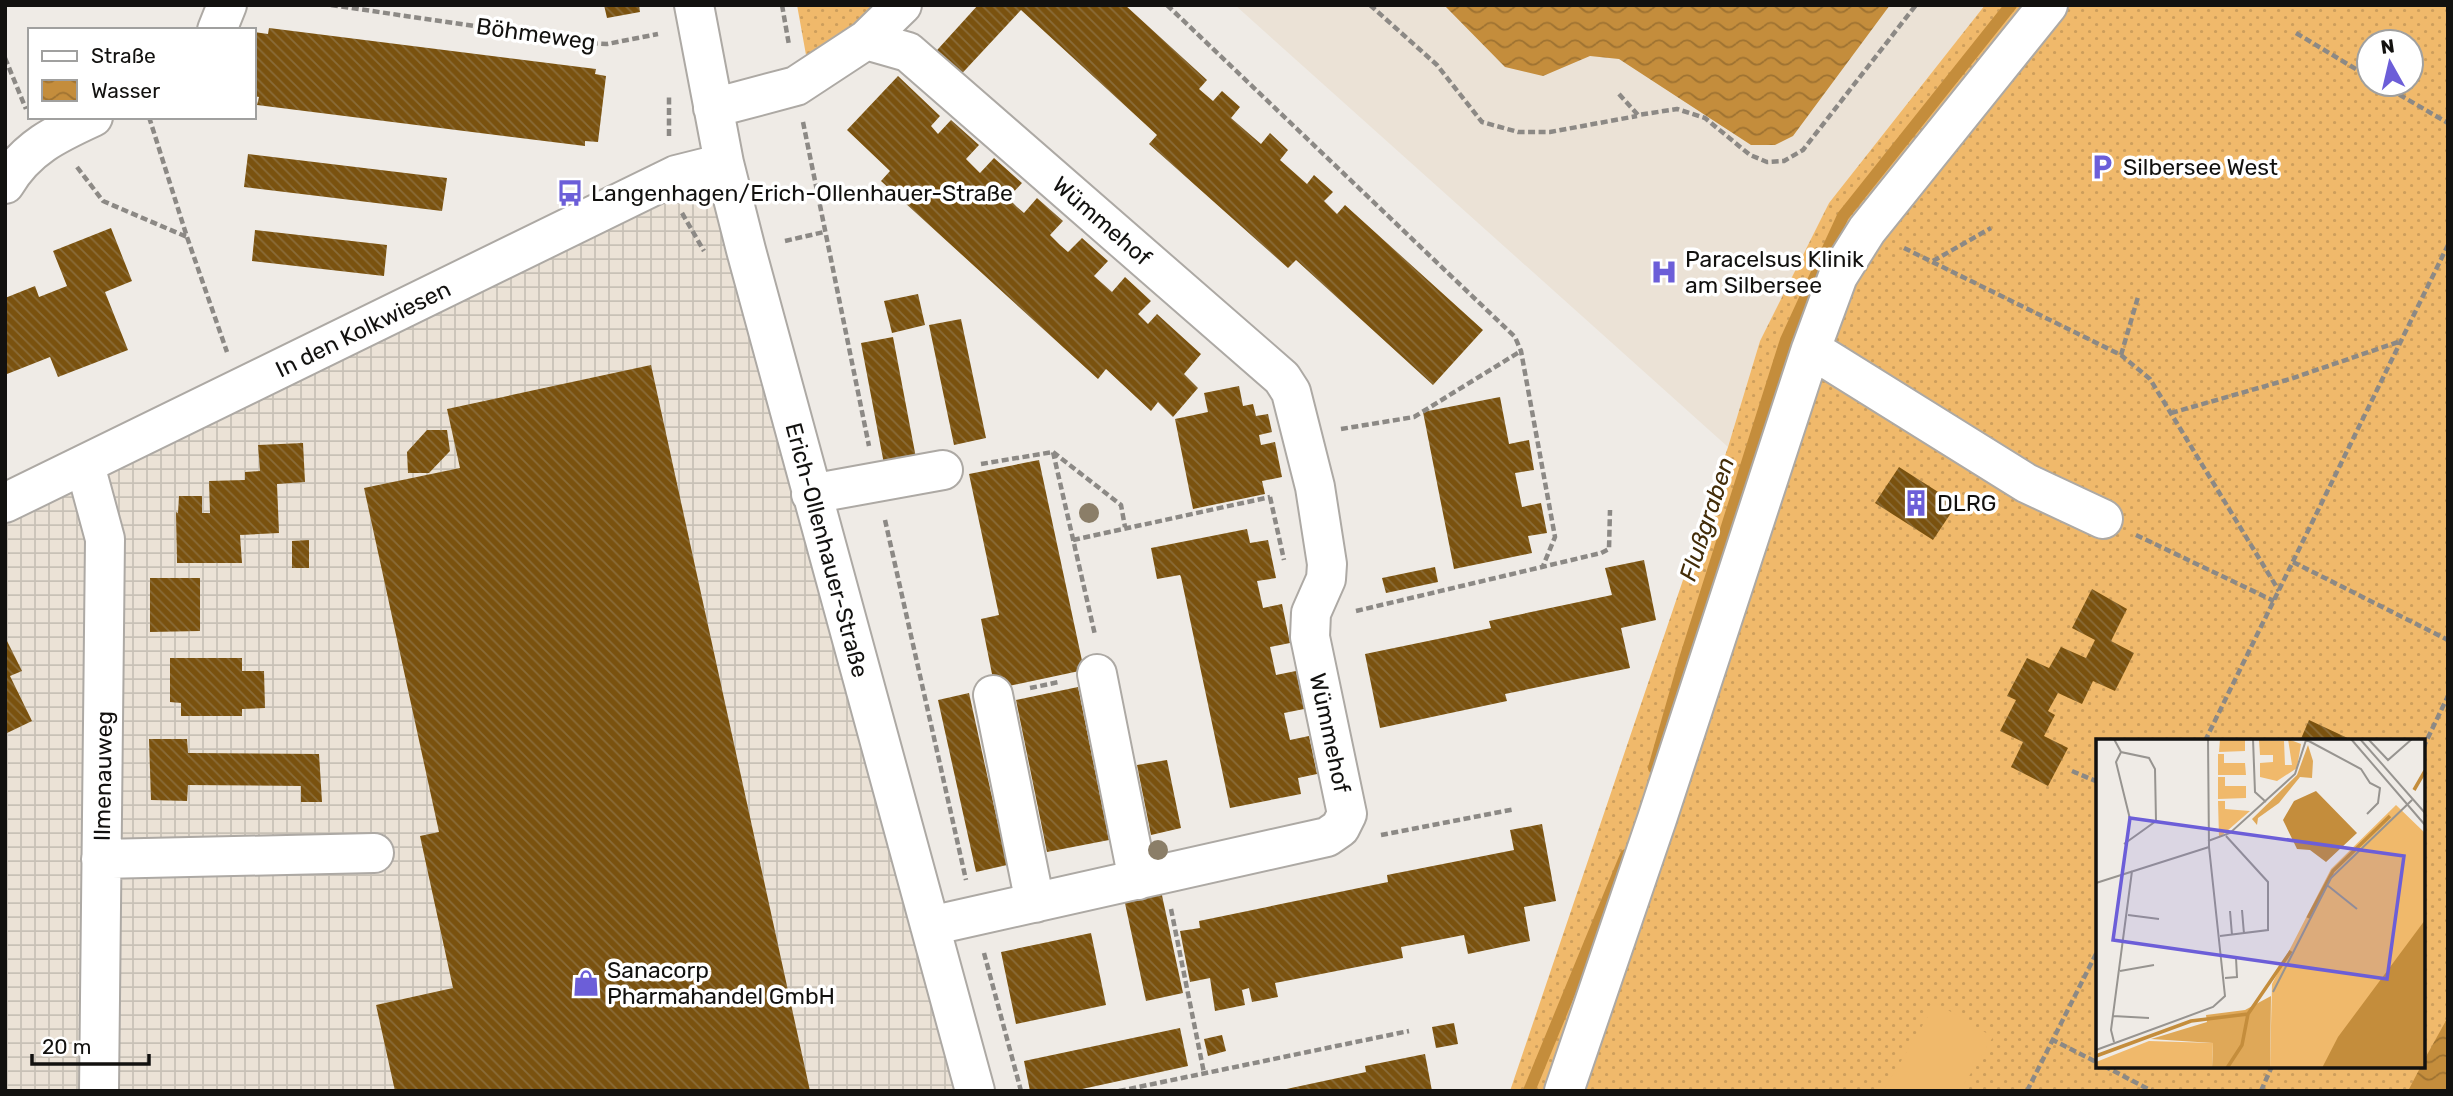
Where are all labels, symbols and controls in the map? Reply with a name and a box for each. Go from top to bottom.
street label: Böhmeweg [474,12,598,56]
legend [28,28,256,119]
north arrow [2355,28,2425,98]
text: N [2379,34,2396,59]
text: Straße [91,43,156,68]
text: Wasser [91,78,160,103]
parking icon: Silbersee West [2087,152,2117,182]
place label: Silbersee West [2123,153,2278,181]
street label: Wümmehof [1047,170,1157,272]
bus stop icon: Langenhagen/Erich-Ollenhauer-Straße [555,178,585,208]
place label: Langenhagen/Erich-Ollenhauer-Straße [591,179,1013,207]
place label: Paracelsus Klinik am Silbersee [1685,245,1864,299]
hospital icon: Paracelsus Klinik am Silbersee [1649,257,1679,287]
street label: In den Kolkwiesen [271,275,455,383]
street label: Erich-Ollenhauer-Straße [779,420,875,680]
water label: Flußgraben [1674,454,1740,584]
building icon: DLRG [1901,488,1931,518]
place label: DLRG [1937,489,1997,517]
street label: Wümmehof [1304,671,1356,796]
street label: Ilmenauweg [88,711,118,841]
inset map [2096,739,2425,1068]
place label: Sanacorp Pharmahandel GmbH [607,956,835,1010]
shop icon: Sanacorp Pharmahandel GmbH [571,968,601,998]
scale bar [32,1023,149,1066]
text: 20 m [42,1034,91,1059]

